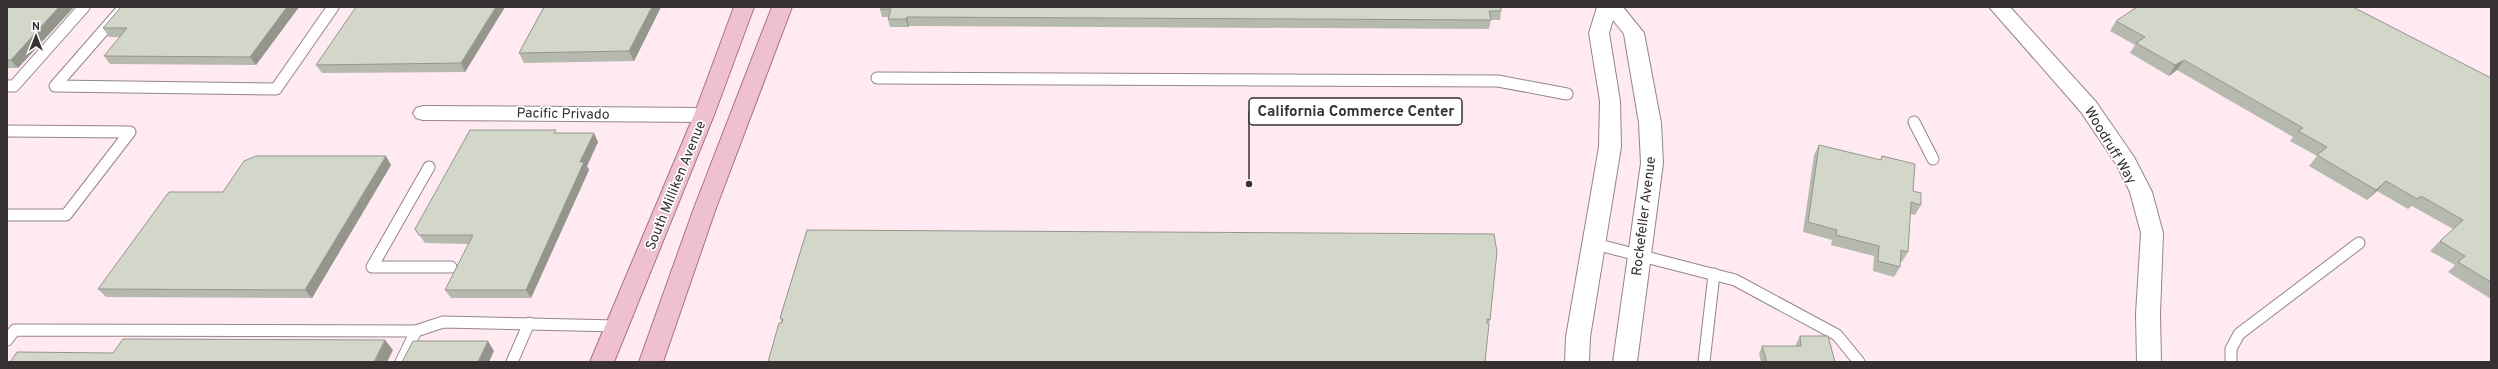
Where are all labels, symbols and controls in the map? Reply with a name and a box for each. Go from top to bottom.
north arrow [16,16,56,56]
text: N [32,20,40,34]
callout: California Commerce Center [1249,98,1462,125]
text: California Commerce Center [1257,103,1455,122]
street label: Woodruff Way [2080,104,2139,188]
street label: Pacific Privado [516,105,610,124]
street label: South Milliken Avenue [643,118,710,253]
street label: Rockefeller Avenue [1629,156,1660,277]

